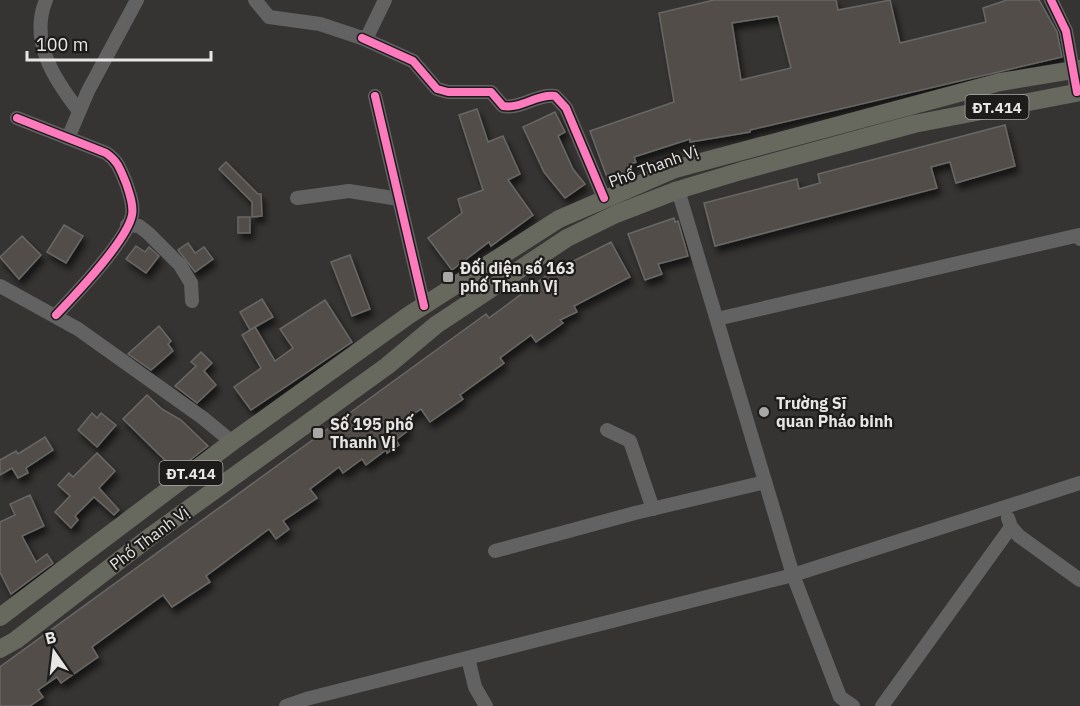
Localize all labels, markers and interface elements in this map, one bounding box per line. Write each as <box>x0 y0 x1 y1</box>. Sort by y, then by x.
scale bar <box>27 24 212 62</box>
text: 100 m <box>36 33 88 56</box>
road number: ĐT.414 <box>966 95 1028 119</box>
street label: Phố Thanh Vị <box>605 141 701 191</box>
place label: Đối diện số 163 phố Thanh Vị <box>460 257 575 296</box>
marker: Đối diện số 163 phố Thanh Vị <box>441 270 455 284</box>
place label: Trường Sĩ quan Pháo binh <box>776 393 893 431</box>
marker: Trường Sĩ quan Pháo binh <box>757 405 771 419</box>
place label: Số 195 phố Thanh Vị <box>330 413 415 452</box>
marker: Số 195 phố Thanh Vị <box>311 426 325 440</box>
road number: ĐT.414 <box>160 461 222 485</box>
street label: Phố Thanh Vị <box>105 502 193 574</box>
north arrow <box>24 622 84 682</box>
text: B <box>43 626 58 648</box>

